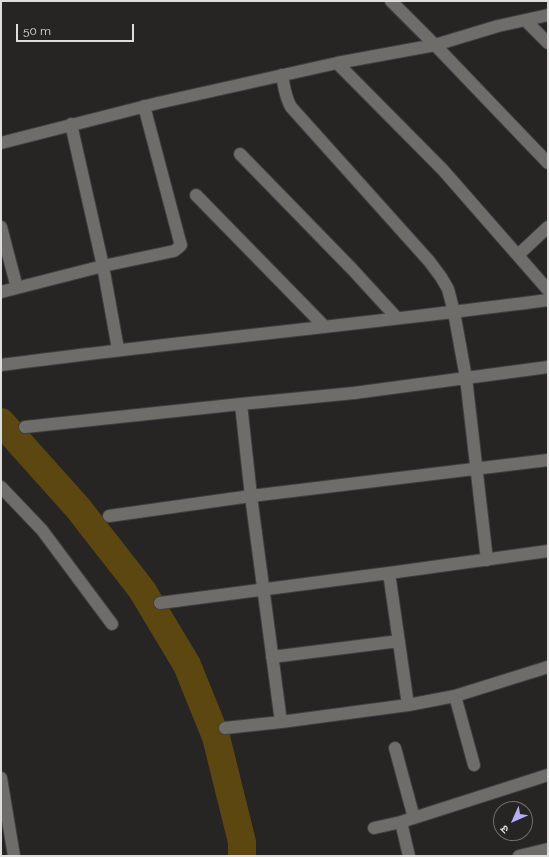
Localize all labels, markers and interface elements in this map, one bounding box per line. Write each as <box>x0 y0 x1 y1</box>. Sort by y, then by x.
scale bar <box>18 16 136 42</box>
text: 50 m <box>23 24 51 38</box>
north arrow <box>493 801 533 841</box>
text: उ <box>498 822 512 836</box>

